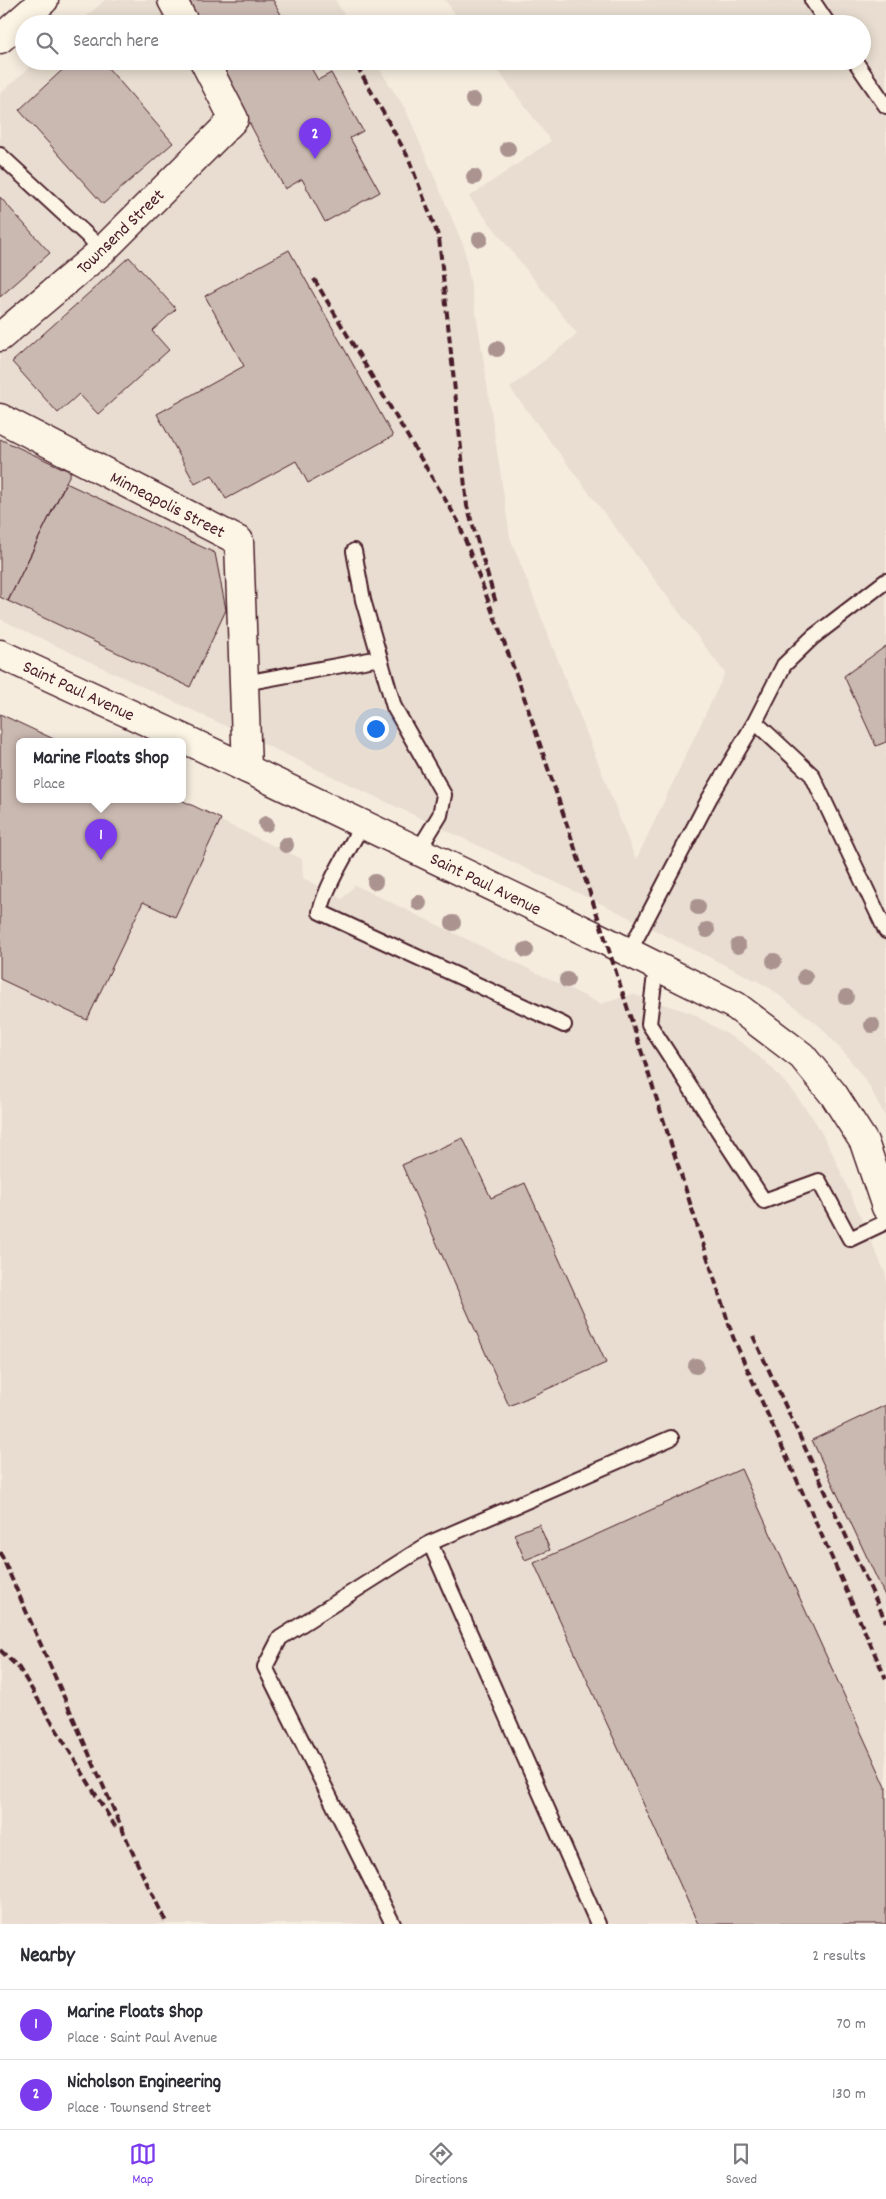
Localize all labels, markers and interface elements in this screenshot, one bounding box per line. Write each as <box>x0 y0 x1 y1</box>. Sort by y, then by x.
search box <box>15 15 871 70</box>
icon: search <box>33 29 61 57</box>
text: Search here <box>73 29 159 56</box>
pin: 2 <box>299 118 331 159</box>
street label: Townsend Street <box>72 184 172 281</box>
street label: Minneapolis Street <box>105 466 229 546</box>
street label: Saint Paul Avenue <box>18 655 138 729</box>
your location <box>363 716 389 742</box>
popup <box>16 738 186 803</box>
text: Marine Floats Shop <box>33 746 169 773</box>
text: Place <box>33 773 65 796</box>
pin: 1 <box>85 819 117 860</box>
street label: Saint Paul Avenue <box>425 848 545 923</box>
text: Nearby <box>20 1942 75 1972</box>
text: 2 results <box>812 1945 866 1968</box>
text: Marine Floats Shop <box>67 2000 203 2027</box>
text: 1 <box>34 2013 38 2036</box>
text: 70 m <box>836 2013 866 2036</box>
text: Place · Saint Paul Avenue <box>67 2027 217 2050</box>
text: Nicholson Engineering <box>67 2070 221 2097</box>
text: 2 <box>33 2083 40 2106</box>
text: 130 m <box>832 2083 866 2106</box>
text: Place · Townsend Street <box>67 2097 211 2120</box>
tab: Map <box>129 2140 157 2190</box>
tab: Directions <box>415 2140 468 2190</box>
tab: Saved <box>726 2140 757 2190</box>

